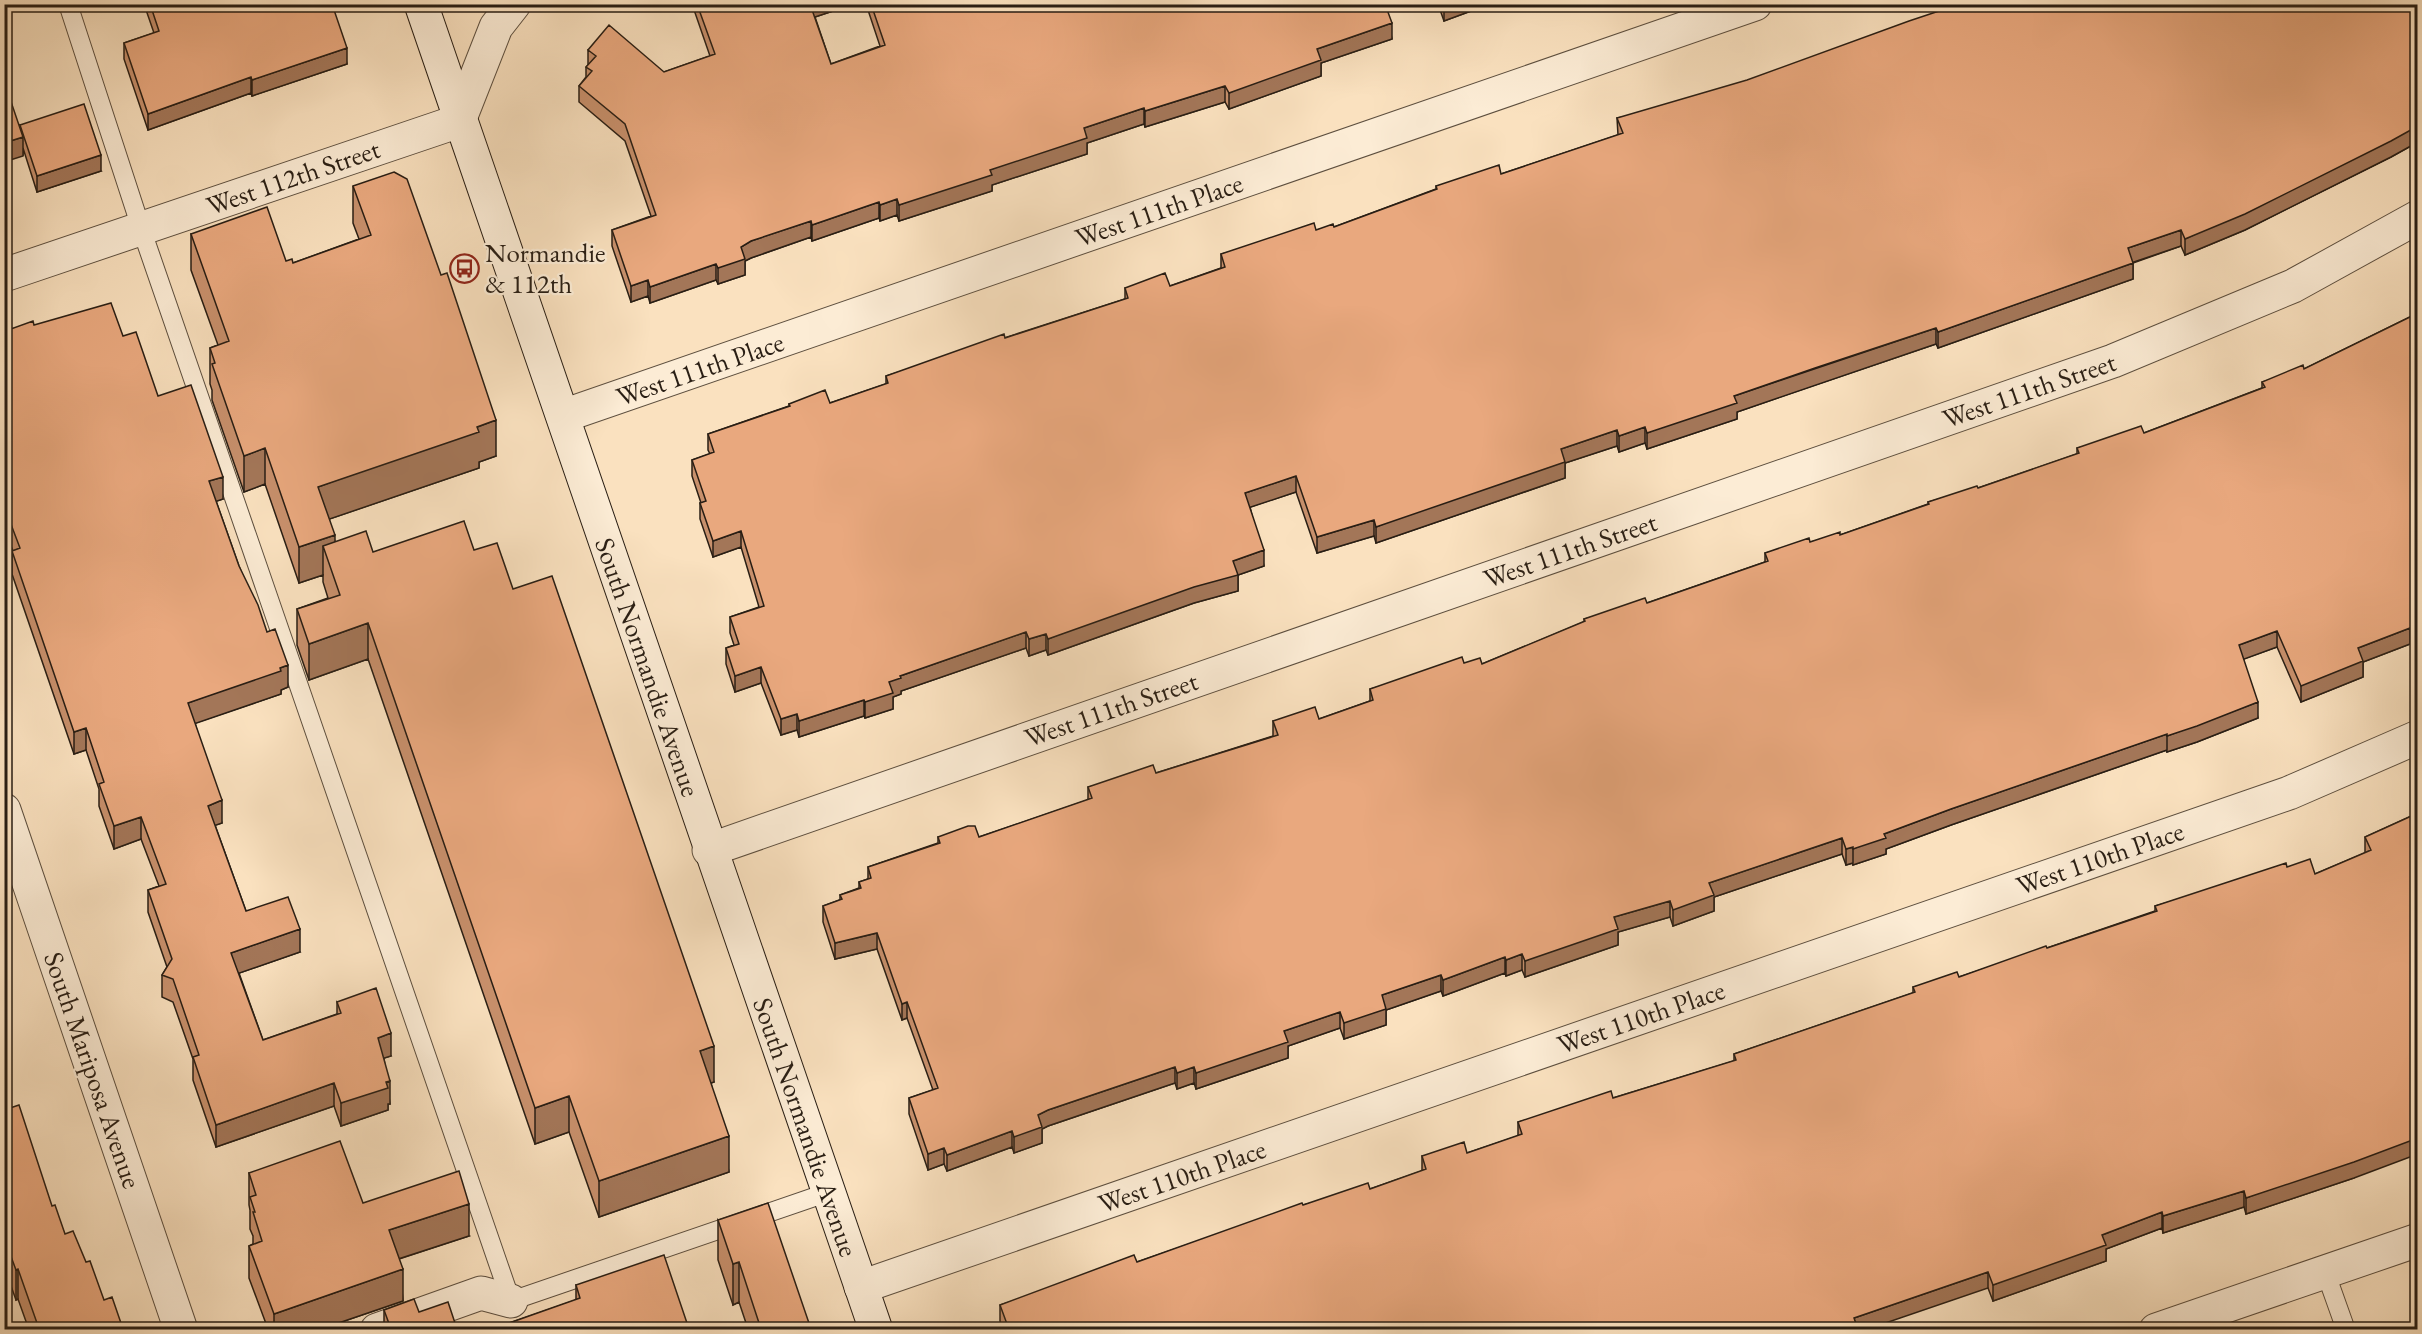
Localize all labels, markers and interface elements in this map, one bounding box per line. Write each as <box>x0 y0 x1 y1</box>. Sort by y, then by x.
street label: West 112th Street <box>202 131 385 223</box>
street label: West 111th Place <box>1071 165 1247 255</box>
place label: Normandie & 112th <box>485 235 606 301</box>
bus stop icon: Normandie & 112th <box>448 252 480 284</box>
street label: West 111th Place <box>612 324 788 414</box>
street label: West 111th Street <box>1938 344 2121 436</box>
street label: West 111th Street <box>1479 504 1662 596</box>
street label: South Normandie Avenue <box>587 533 709 801</box>
street label: West 111th Street <box>1020 663 1203 755</box>
street label: West 110th Place <box>2012 813 2188 903</box>
street label: South Mariposa Avenue <box>36 947 150 1193</box>
street label: West 110th Place <box>1553 972 1729 1062</box>
street label: South Normandie Avenue <box>745 993 867 1261</box>
street label: West 110th Place <box>1094 1131 1270 1221</box>

